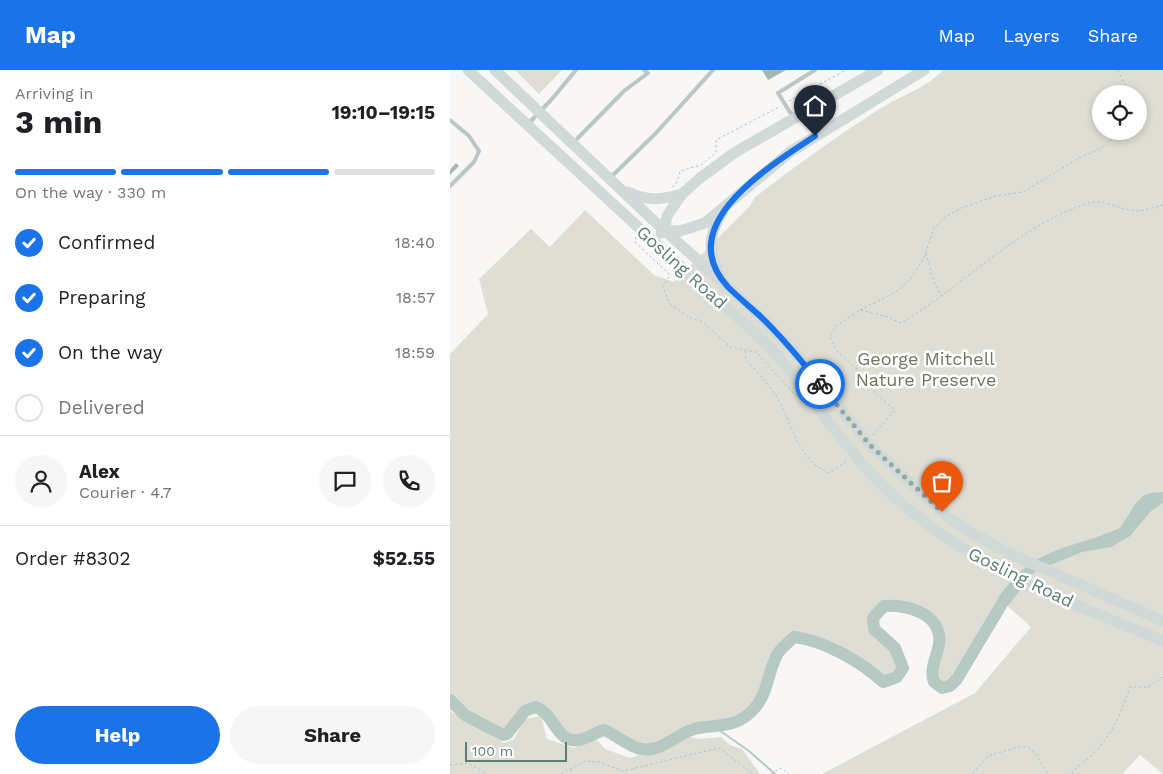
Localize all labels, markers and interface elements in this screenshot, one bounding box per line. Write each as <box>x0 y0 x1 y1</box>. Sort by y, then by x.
text: Map <box>25 21 76 49</box>
text: Map <box>938 25 975 46</box>
text: Layers <box>1003 25 1060 46</box>
text: Share <box>1088 25 1138 46</box>
text: Arriving in <box>15 84 93 103</box>
pin <box>794 85 836 136</box>
map controls <box>1092 85 1147 140</box>
button: locate <box>1092 85 1147 140</box>
icon: home <box>801 92 829 120</box>
text: 19:10–19:15 <box>332 101 435 124</box>
text: 3 min <box>15 103 102 141</box>
text: On the way · 330 m <box>15 183 166 202</box>
street label: Gosling Road <box>632 221 732 313</box>
icon: check <box>15 229 43 257</box>
text: Confirmed <box>58 231 155 254</box>
text: 18:40 <box>394 233 435 252</box>
icon: check <box>15 284 43 312</box>
text: Preparing <box>58 286 145 309</box>
text: 18:57 <box>396 288 435 307</box>
icon: check <box>15 339 43 367</box>
text: On the way <box>58 341 162 364</box>
text: 18:59 <box>395 343 435 362</box>
park label: George Mitchell Nature Preserve <box>856 348 996 390</box>
courier <box>795 359 845 409</box>
icon: bike <box>806 370 834 398</box>
text: Delivered <box>58 396 145 419</box>
button: person <box>15 455 67 507</box>
button: chat <box>319 455 371 507</box>
button: phone <box>383 455 435 507</box>
text: Alex <box>79 460 120 483</box>
pin <box>921 461 963 512</box>
icon: bag <box>928 468 956 496</box>
text: Courier · 4.7 <box>79 483 172 502</box>
street label: Gosling Road <box>965 542 1077 612</box>
text: Order #8302 <box>15 547 131 570</box>
text: $52.55 <box>373 547 435 570</box>
button: Help <box>15 706 220 764</box>
button: Share <box>230 706 435 764</box>
scale bar <box>465 739 568 762</box>
text: 100 m <box>472 743 513 759</box>

